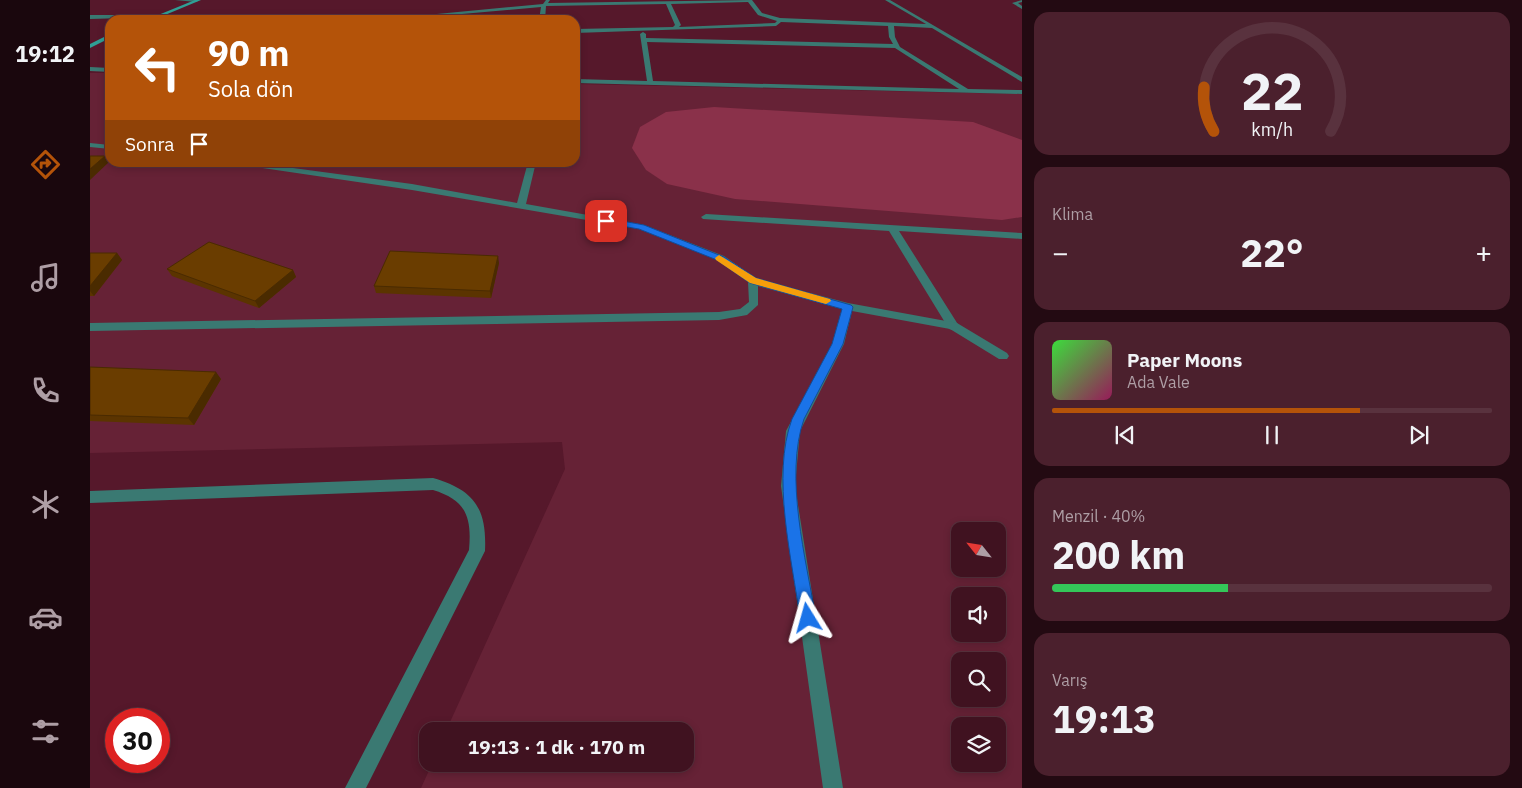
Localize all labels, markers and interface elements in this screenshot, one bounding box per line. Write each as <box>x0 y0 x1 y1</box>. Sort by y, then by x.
text: 90 m <box>208 30 290 76</box>
icon: left <box>125 35 190 100</box>
text: 19:12 <box>15 39 75 68</box>
text: 22 <box>1241 57 1303 124</box>
text: Sola dön <box>208 74 294 103</box>
text: km/h <box>1251 118 1293 141</box>
icon: arrive <box>185 130 213 158</box>
text: Sonra <box>125 132 175 156</box>
icon: directions <box>28 147 63 182</box>
pin <box>585 200 627 242</box>
text: Klima <box>1052 204 1093 224</box>
icon: arrive <box>592 207 620 235</box>
text: 22° <box>1240 228 1304 277</box>
text: − <box>1052 234 1069 271</box>
text: + <box>1475 234 1492 271</box>
icon: music <box>28 260 63 295</box>
text: Paper Moons <box>1127 348 1242 372</box>
text: Ada Vale <box>1127 372 1190 392</box>
icon: phone <box>28 373 63 408</box>
icon: previous <box>1111 421 1139 449</box>
icon: pause <box>1258 421 1286 449</box>
icon: next <box>1405 421 1433 449</box>
icon: climate <box>28 487 63 522</box>
text: Menzil · 40% <box>1052 506 1145 526</box>
north arrow <box>951 522 1006 578</box>
map controls <box>951 522 1006 772</box>
text: 200 km <box>1052 530 1185 579</box>
button: sound <box>951 587 1006 642</box>
position arrow <box>781 591 833 643</box>
icon: car <box>28 600 63 635</box>
button: search <box>951 652 1006 707</box>
text: Varış <box>1052 670 1087 690</box>
text: 19:13 <box>1052 694 1156 743</box>
speed limit sign: 30 <box>105 708 170 773</box>
icon: filters <box>28 714 63 749</box>
button: layers <box>951 717 1006 772</box>
text: 19:13 · 1 dk · 170 m <box>468 735 645 759</box>

